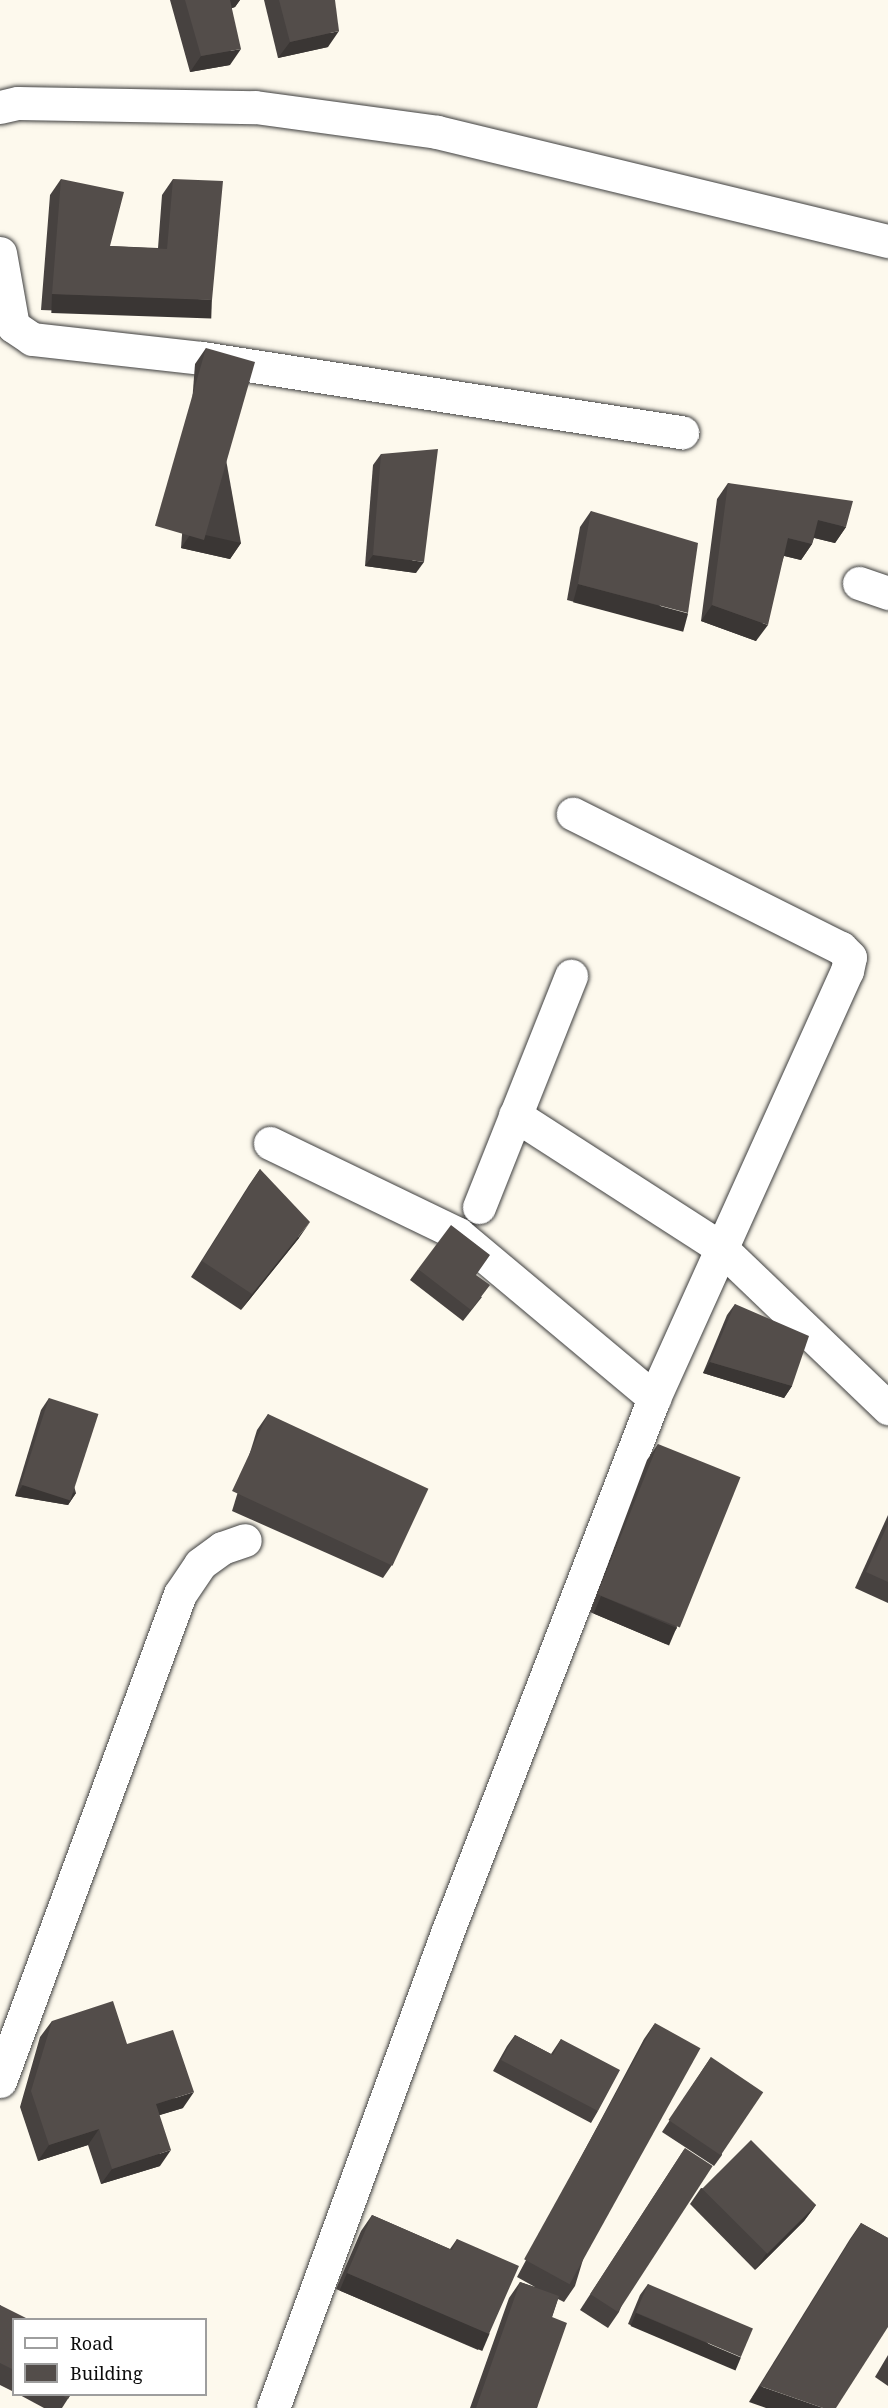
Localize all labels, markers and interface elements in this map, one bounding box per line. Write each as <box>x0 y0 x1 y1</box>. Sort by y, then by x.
legend <box>12 2318 207 2396</box>
text: Road <box>70 2331 113 2355</box>
text: Building <box>70 2361 143 2385</box>

